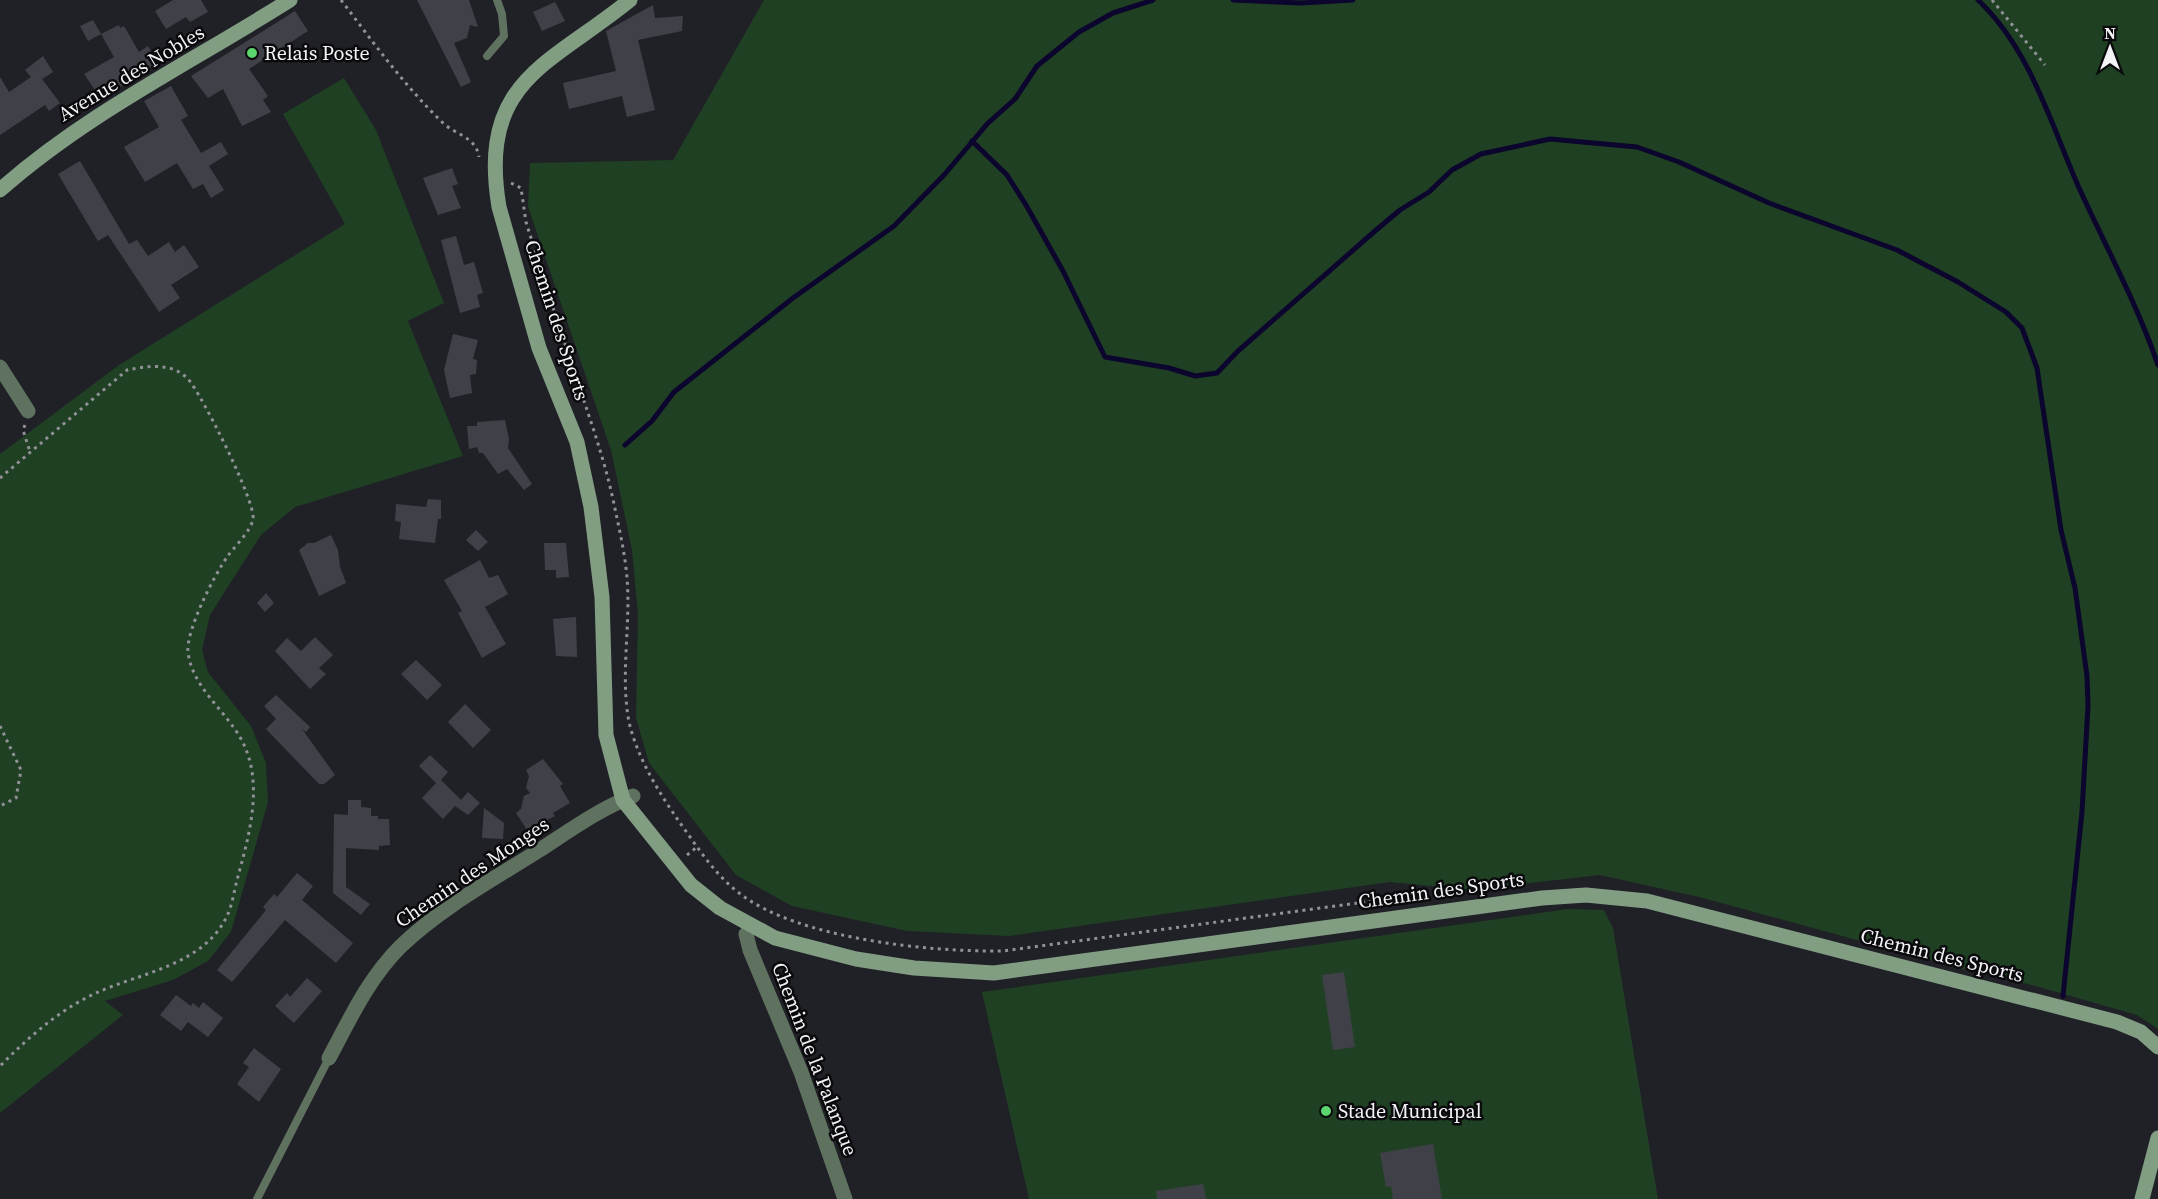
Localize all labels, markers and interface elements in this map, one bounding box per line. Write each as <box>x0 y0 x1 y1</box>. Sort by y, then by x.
street label: Avenue des Nobles <box>52 18 210 128</box>
north arrow <box>2080 18 2140 78</box>
text: N <box>2104 22 2116 44</box>
place label: Relais Poste <box>264 39 370 67</box>
marker: Relais Poste <box>245 46 259 60</box>
street label: Chemin des Sports <box>518 236 596 404</box>
street label: Chemin des Monges <box>389 810 555 934</box>
street label: Chemin des Sports <box>1356 865 1526 915</box>
street label: Chemin des Sports <box>1858 921 2026 989</box>
street label: Chemin de la Palanque <box>765 958 865 1160</box>
place label: Stade Municipal <box>1338 1097 1482 1125</box>
marker: Stade Municipal <box>1319 1104 1333 1118</box>

